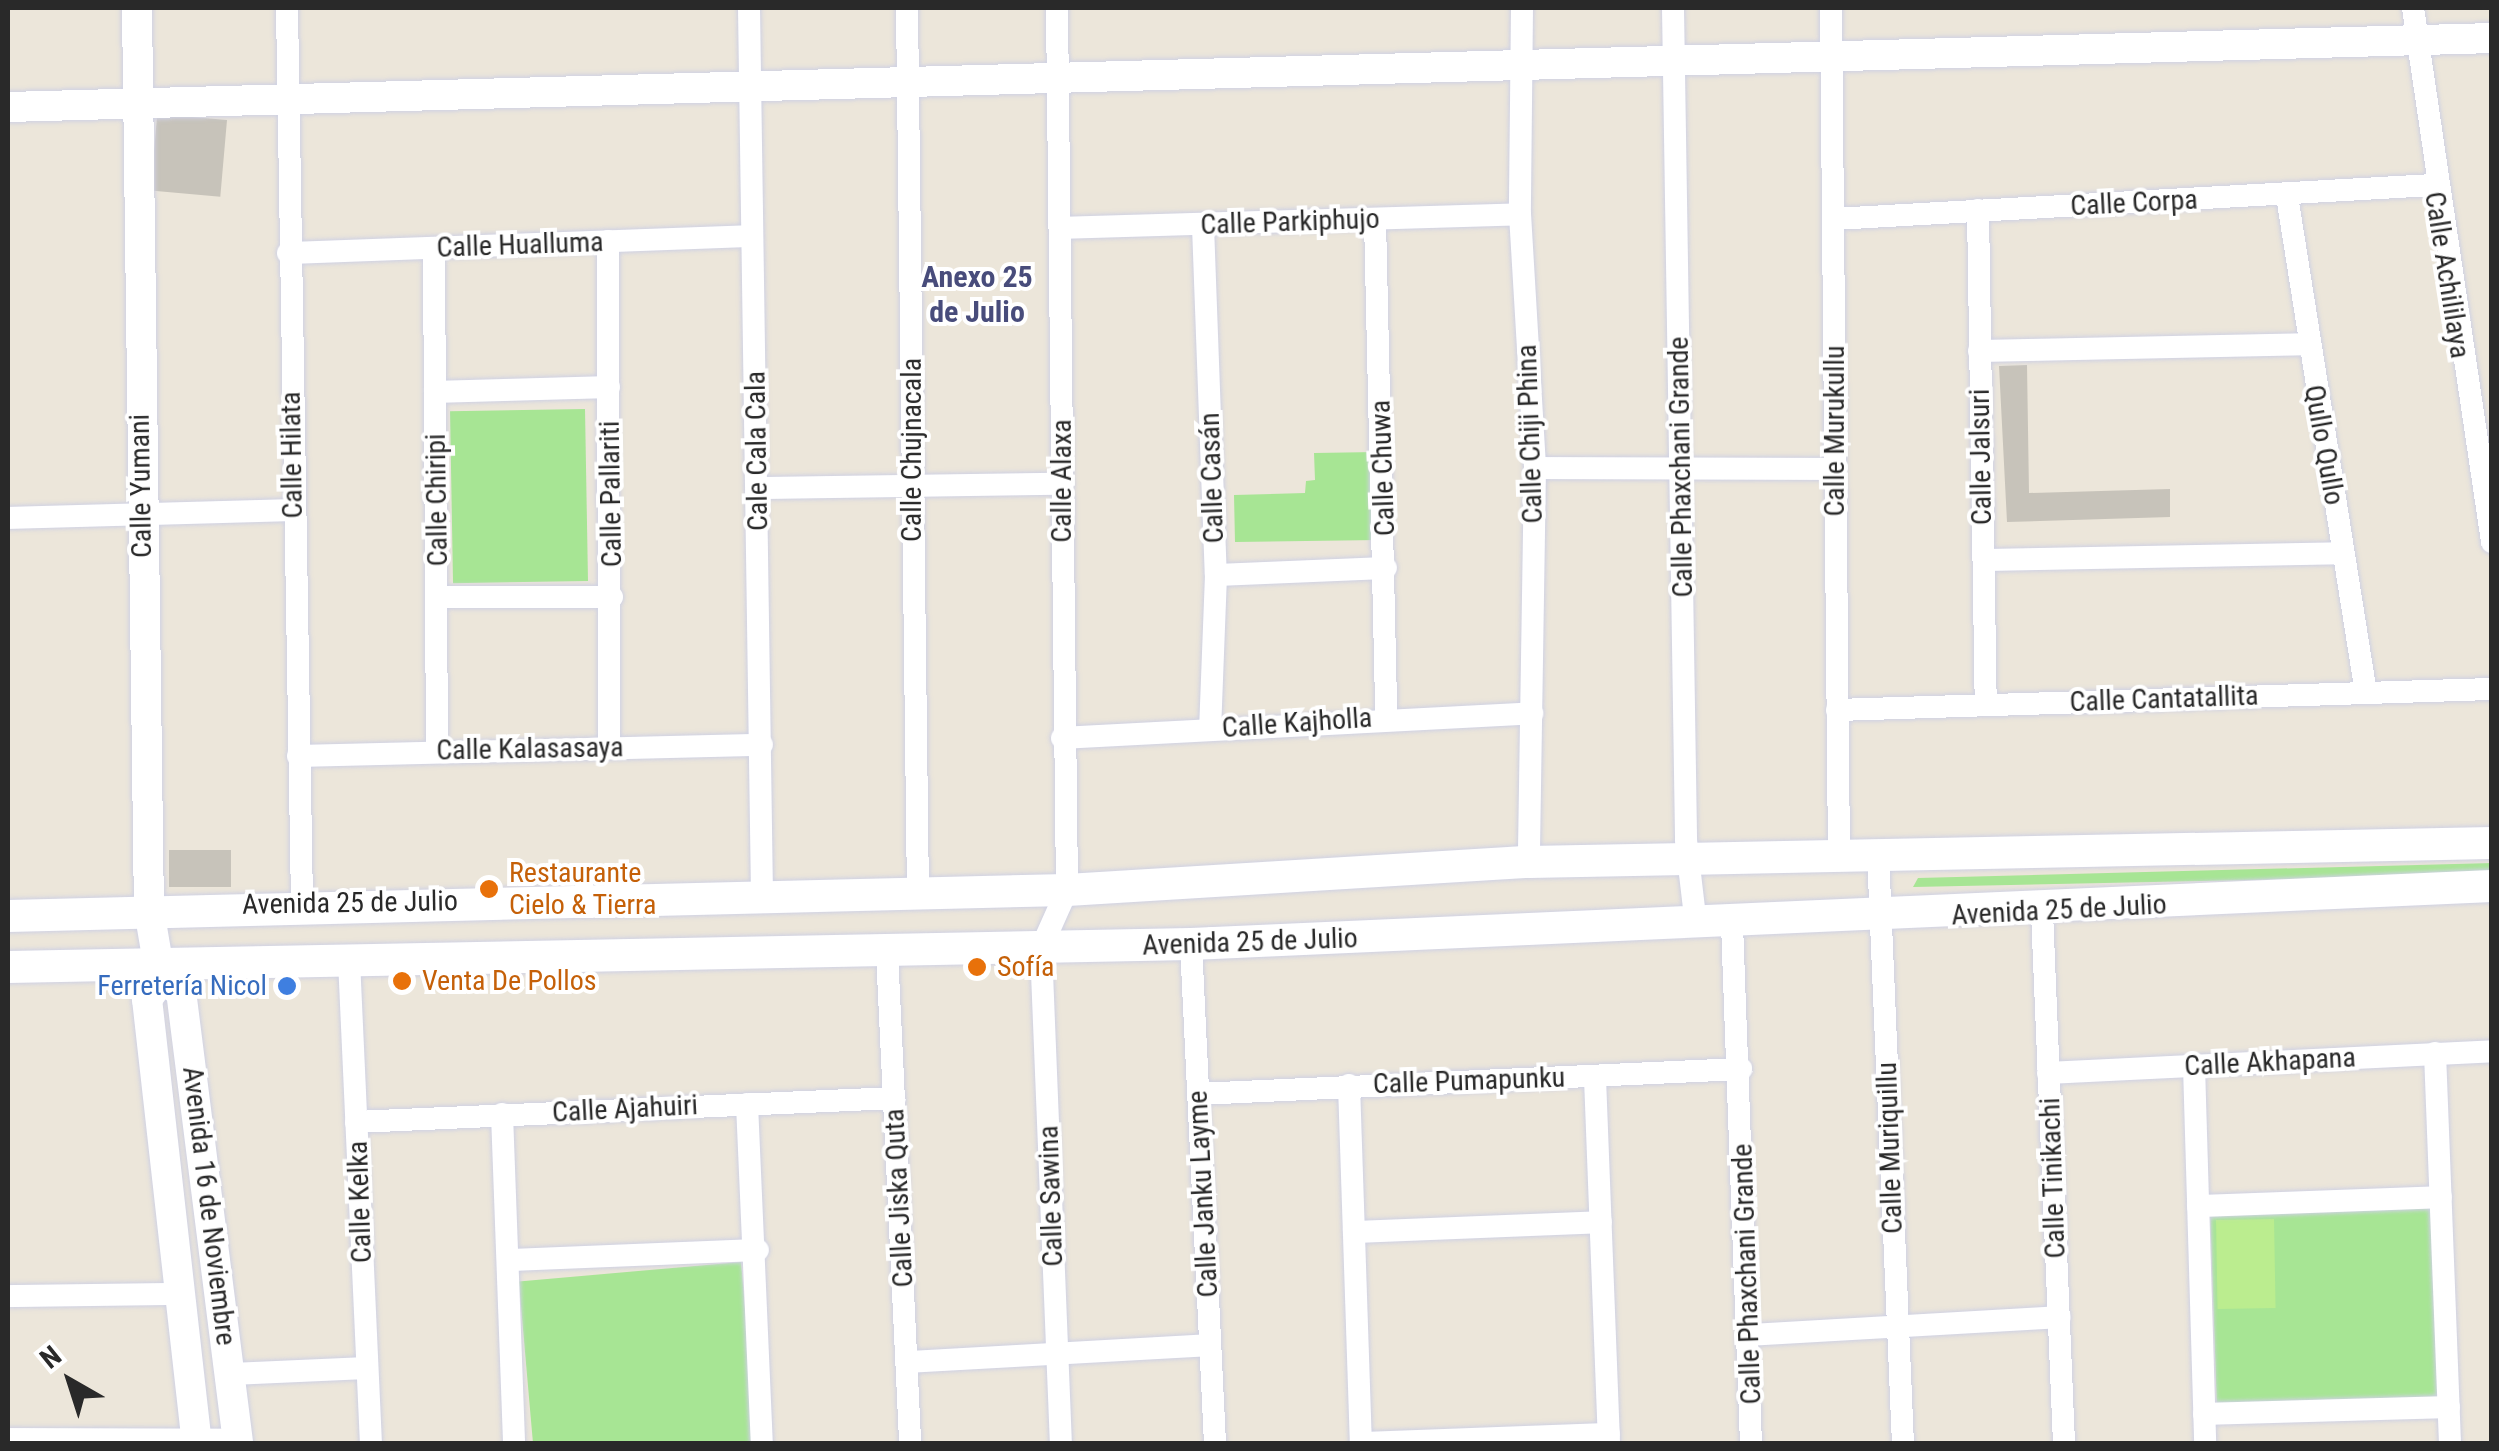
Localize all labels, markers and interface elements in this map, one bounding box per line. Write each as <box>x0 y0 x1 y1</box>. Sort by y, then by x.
street label: Calle Corpa <box>2070 183 2198 223</box>
street label: Calle Achililaya <box>2417 189 2477 361</box>
street label: Calle Parkiphujo <box>1200 202 1380 242</box>
street label: Calle Hualluma <box>436 225 604 265</box>
district label: Anexo 25 de Julio <box>921 259 1033 330</box>
street label: Calle Phaxchani Grande <box>1662 336 1700 598</box>
street label: Calle Chiji Phina <box>1510 344 1550 524</box>
street label: Calle Murukullu <box>1818 346 1852 516</box>
street label: Calle Chujnacala <box>895 358 929 542</box>
street label: Cale Cala Cala <box>739 371 775 531</box>
street label: Qullo Qullo <box>2297 383 2351 507</box>
street label: Calle Jalsuri <box>1963 389 1999 525</box>
street label: Calle Hilata <box>274 391 310 519</box>
street label: Calle Chuwa <box>1364 399 1402 537</box>
street label: Calle Casán <box>1193 412 1231 544</box>
street label: Calle Yumani <box>123 414 159 558</box>
street label: Calle Alaxa <box>1045 419 1079 543</box>
street label: Calle Pallariti <box>593 421 629 567</box>
street label: Calle Chiripi <box>419 433 455 567</box>
street label: Calle Cantatallita <box>2069 679 2259 719</box>
street label: Calle Kajholla <box>1221 701 1373 745</box>
street label: Calle Kalasasaya <box>436 731 624 767</box>
place label: Restaurante Cielo & Tierra <box>509 856 657 922</box>
marker: Restaurante Cielo & Tierra <box>478 878 500 900</box>
street label: Avenida 25 de Julio <box>242 884 458 922</box>
street label: Avenida 25 de Julio <box>1950 888 2168 932</box>
street label: Avenida 25 de Julio <box>1142 921 1358 963</box>
place label: Sofía <box>997 950 1054 984</box>
marker: Sofía <box>966 956 988 978</box>
place label: Venta De Pollos <box>422 964 597 998</box>
place label: Ferretería Nicol <box>97 969 267 1003</box>
marker: Venta De Pollos <box>391 970 413 992</box>
marker: Ferretería Nicol <box>276 975 298 997</box>
street label: Calle Akhapana <box>2183 1041 2357 1083</box>
street label: Calle Pumapunku <box>1372 1061 1566 1101</box>
street label: Calle Muriquillu <box>1870 1062 1910 1234</box>
street label: Avenida 16 de Noviembre <box>175 1065 243 1347</box>
street label: Calle Ajahuiri <box>551 1088 699 1130</box>
street label: Calle Janku Layme <box>1181 1090 1225 1298</box>
street label: Calle Tinikachi <box>2033 1097 2073 1259</box>
street label: Calle Jiska Quta <box>878 1108 920 1288</box>
street label: Calle Sawina <box>1032 1125 1070 1267</box>
street label: Calle Kelka <box>341 1140 379 1264</box>
street label: Calle Phaxchani Grande <box>1726 1143 1768 1405</box>
north arrow <box>20 1331 120 1431</box>
text: N <box>34 1339 68 1376</box>

